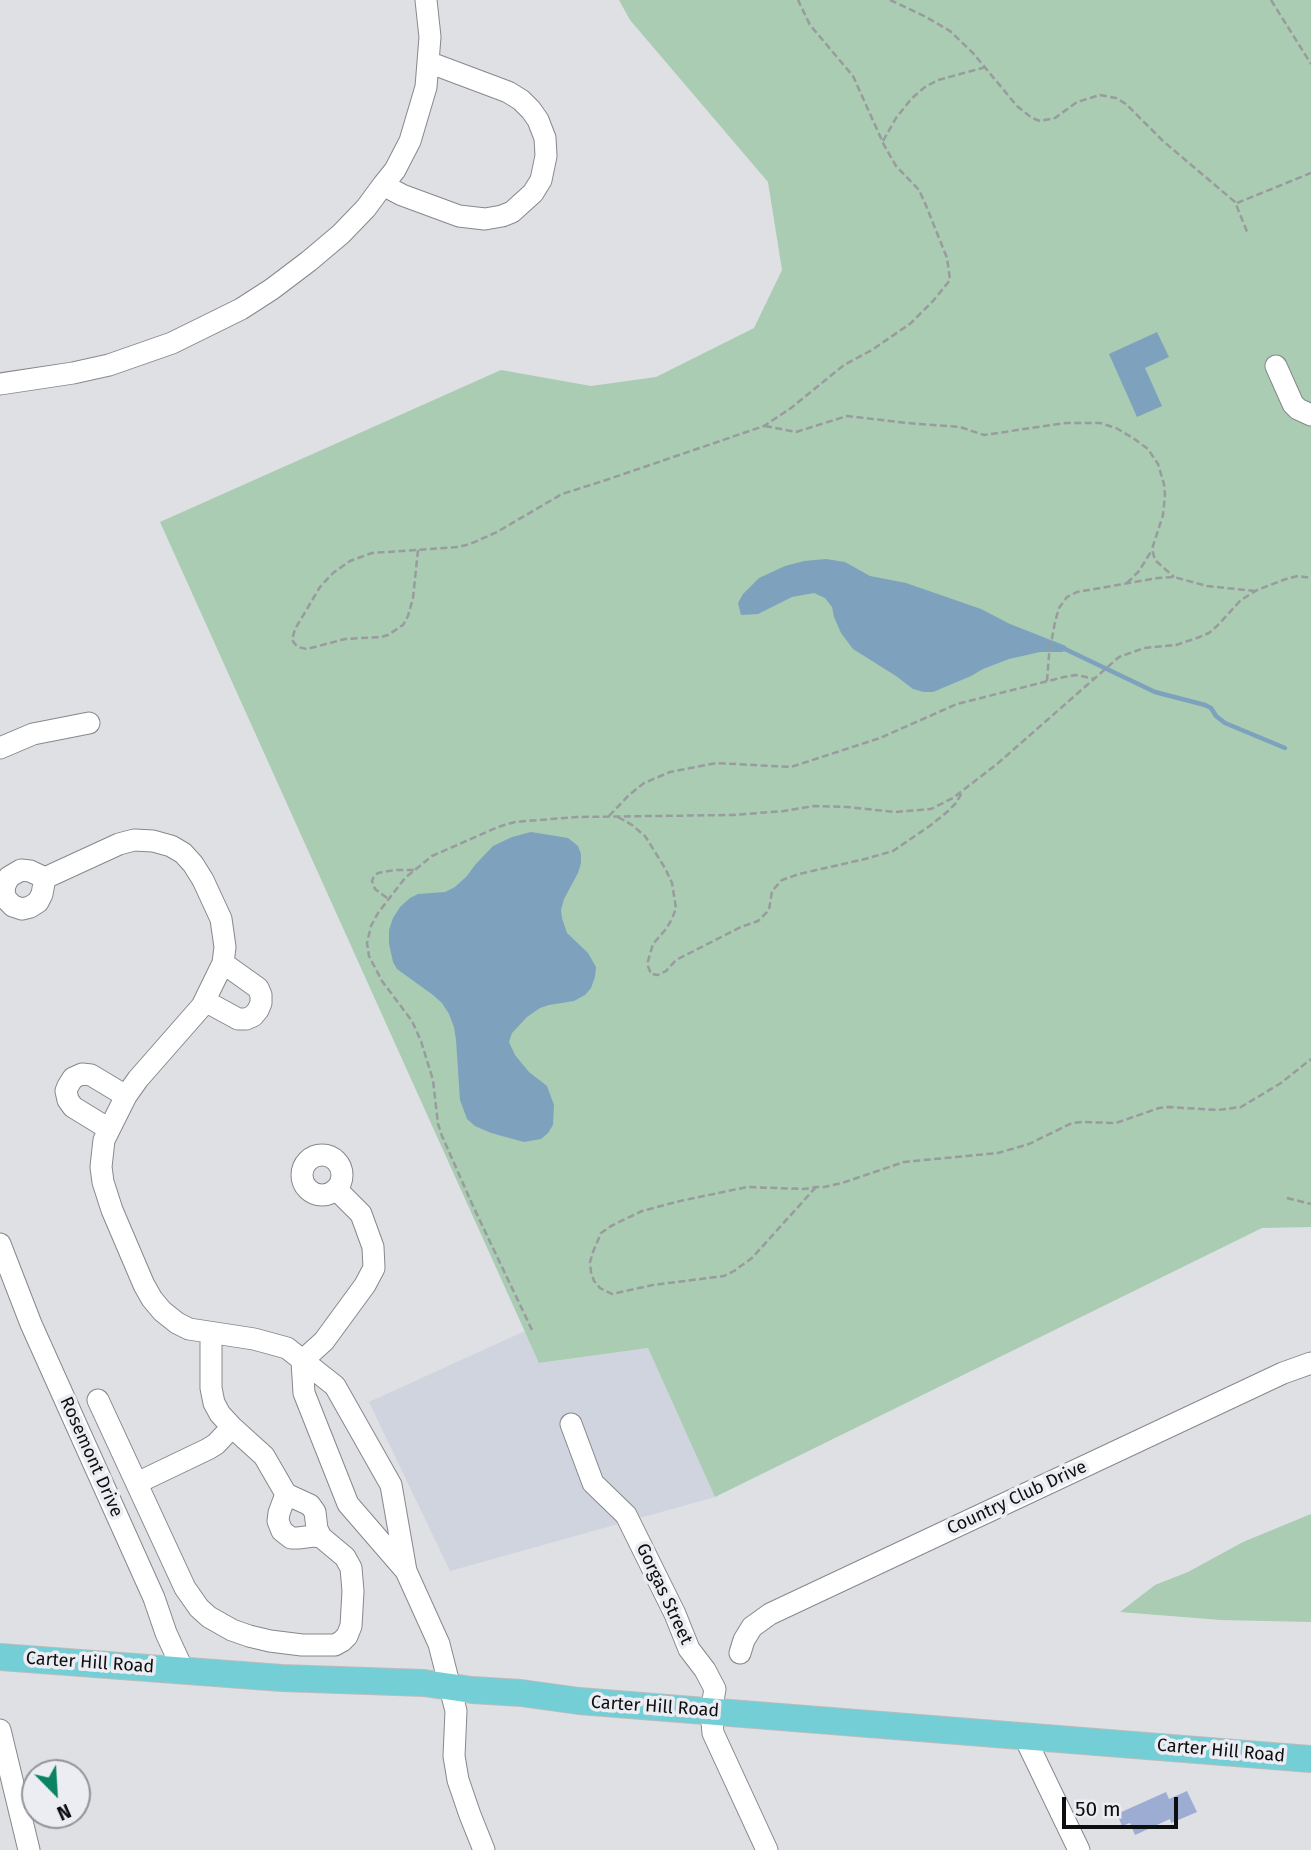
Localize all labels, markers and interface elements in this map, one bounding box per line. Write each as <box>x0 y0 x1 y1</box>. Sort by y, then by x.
street label: Rosemont Drive <box>55 1394 127 1520</box>
street label: Country Club Drive <box>944 1456 1090 1540</box>
street label: Gorgas Street <box>631 1540 697 1648</box>
street label: Carter Hill Road <box>25 1648 155 1678</box>
street label: Carter Hill Road <box>590 1692 720 1722</box>
street label: Carter Hill Road <box>1156 1735 1286 1767</box>
north arrow <box>21 1759 91 1829</box>
scale bar <box>1066 1784 1182 1828</box>
text: 50 m <box>1075 1796 1121 1822</box>
text: N <box>54 1799 74 1825</box>

